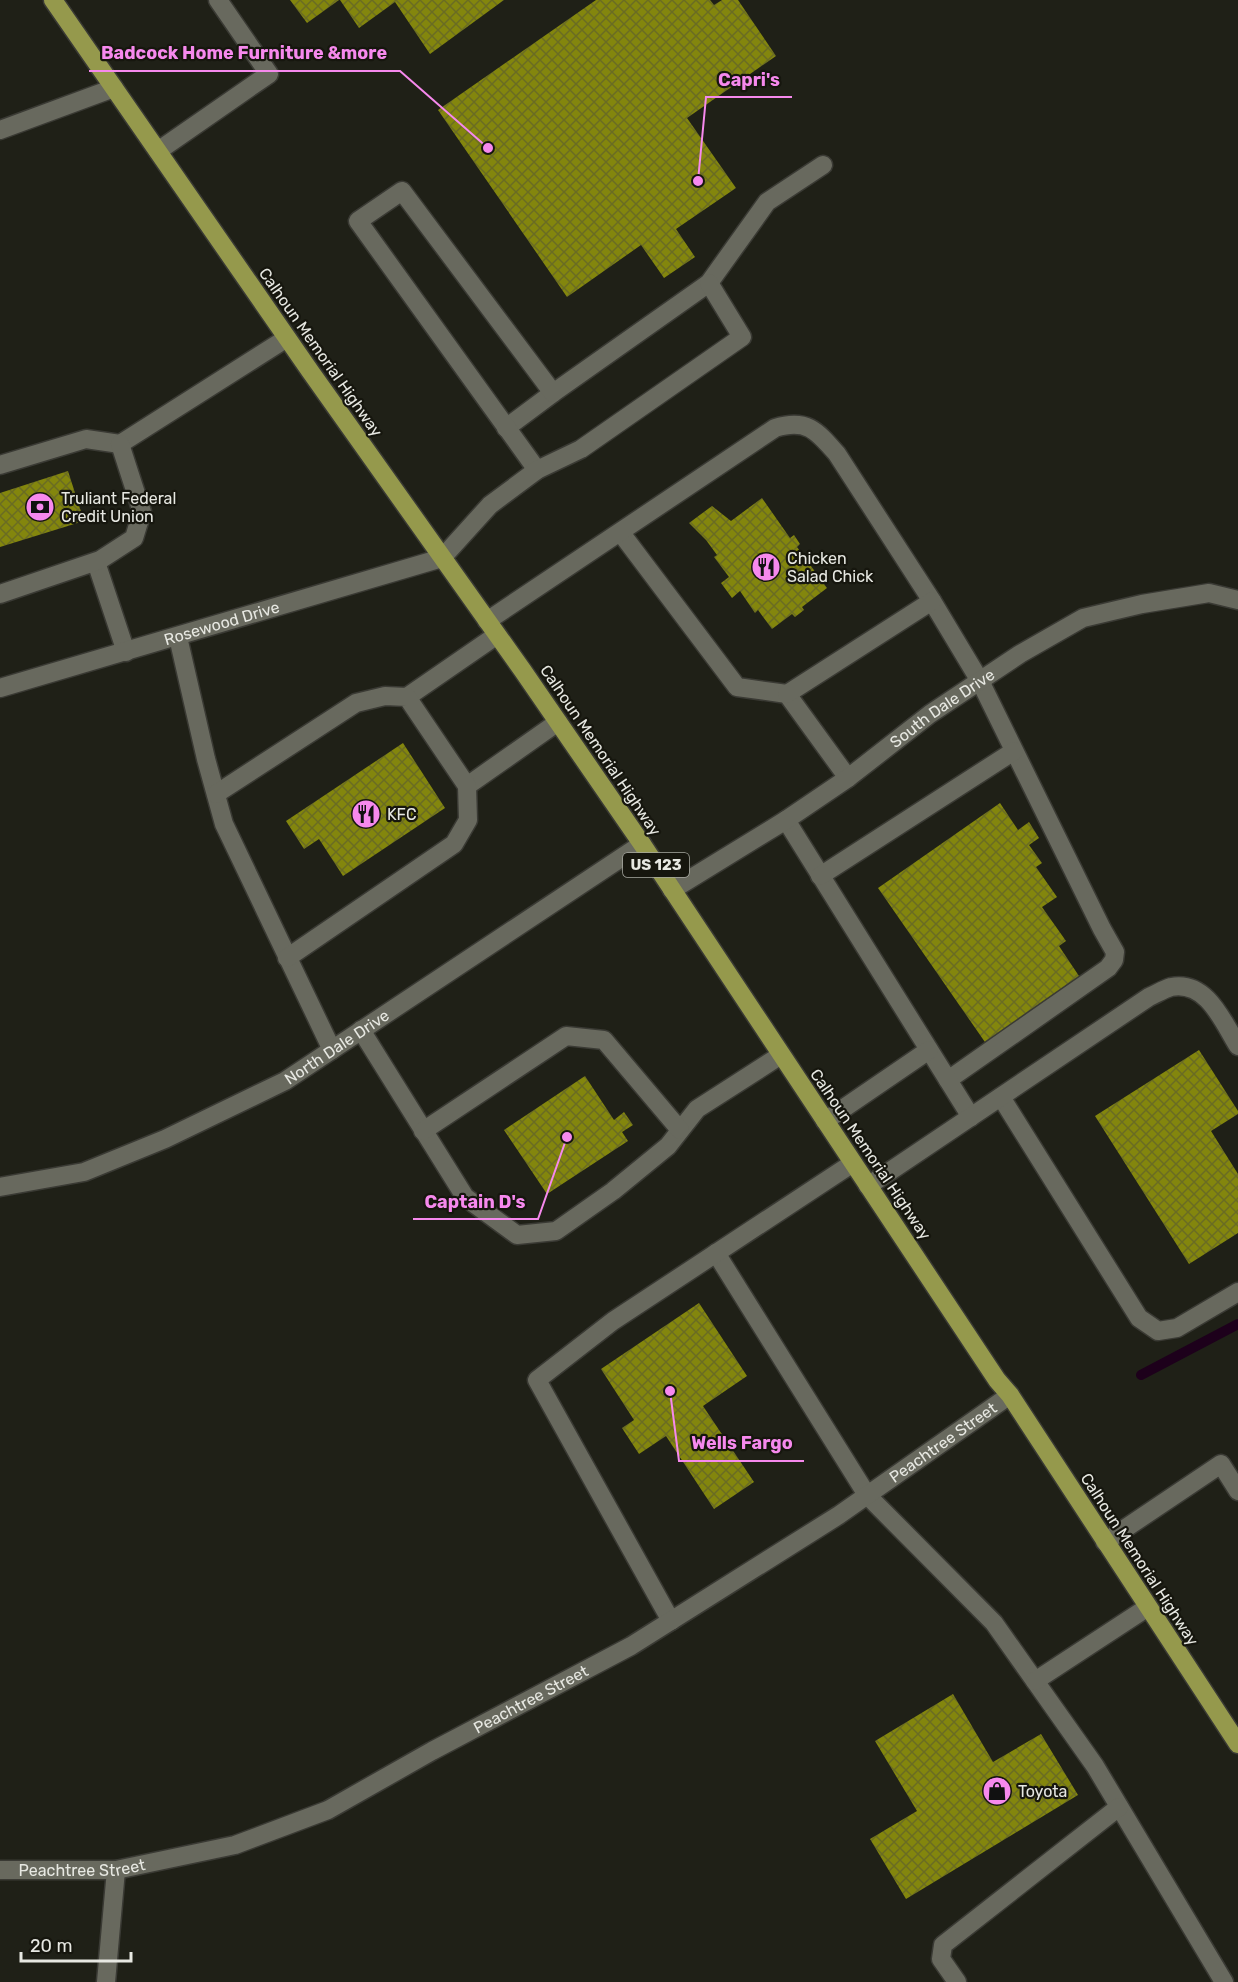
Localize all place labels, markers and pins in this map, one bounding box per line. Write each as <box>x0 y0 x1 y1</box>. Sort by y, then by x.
callout: Badcock Home Furniture &more <box>89 35 400 71</box>
callout: Capri's <box>706 61 792 97</box>
place label: Truliant Federal Credit Union <box>61 489 176 526</box>
bank icon: Truliant Federal Credit Union <box>24 491 56 523</box>
place label: Chicken Salad Chick <box>787 549 874 586</box>
restaurant icon: Chicken Salad Chick <box>750 551 782 583</box>
restaurant icon: KFC <box>350 798 382 830</box>
place label: KFC <box>387 805 417 824</box>
callout: Captain D's <box>413 1183 538 1219</box>
callout: Wells Fargo <box>679 1425 804 1461</box>
shop icon: Toyota <box>981 1775 1013 1807</box>
place label: Toyota <box>1018 1782 1067 1801</box>

